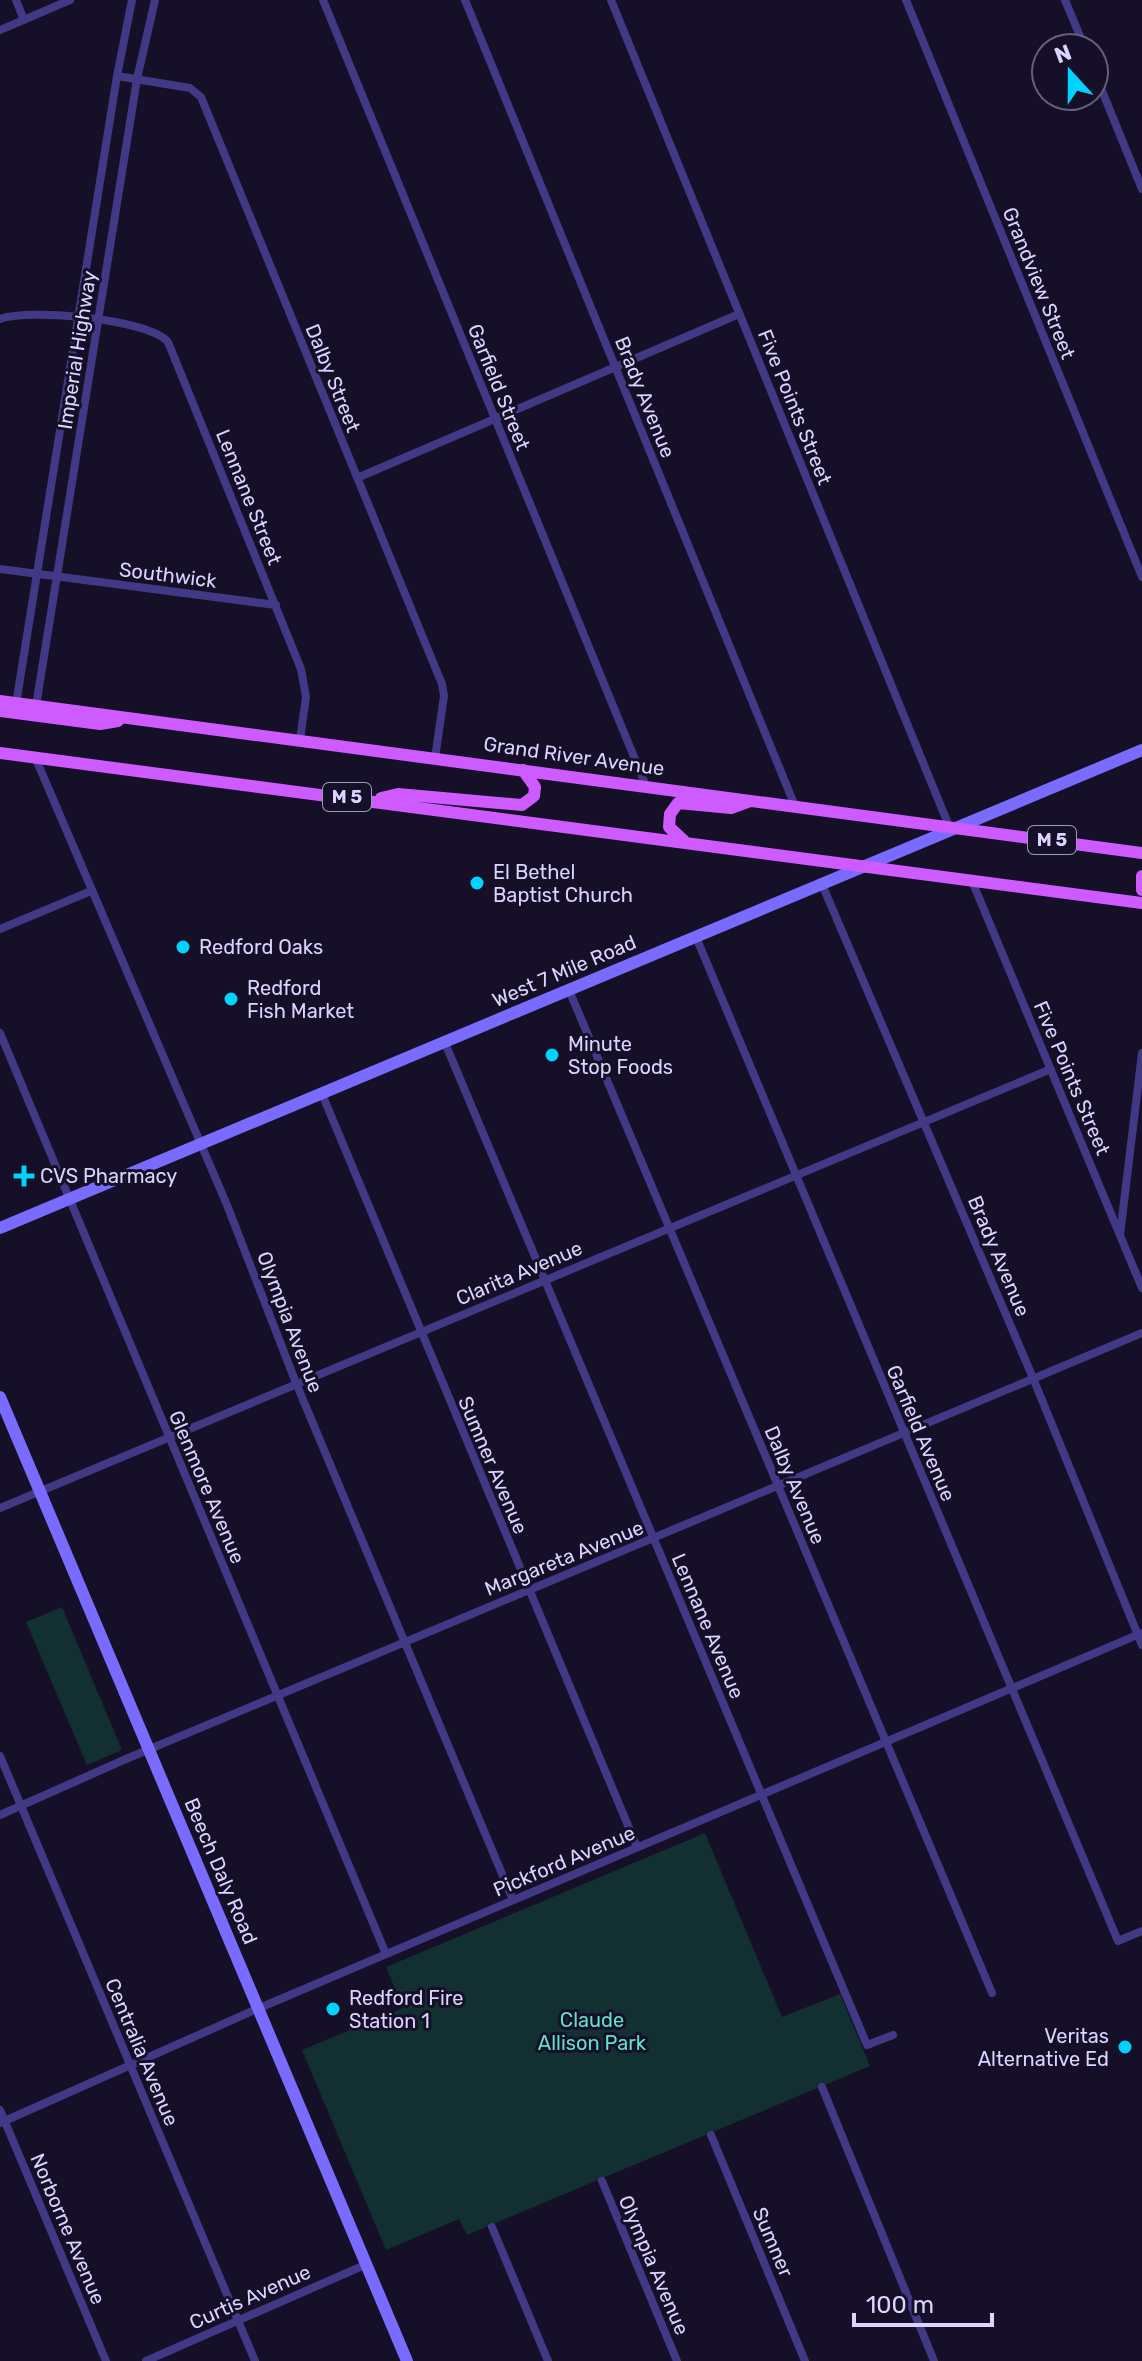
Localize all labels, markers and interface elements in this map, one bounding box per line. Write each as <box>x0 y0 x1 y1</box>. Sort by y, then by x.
north arrow <box>1030 32 1110 112</box>
text: N <box>1051 38 1075 69</box>
street label: Grandview Street <box>998 204 1080 362</box>
street label: Imperial Highway <box>53 269 101 431</box>
street label: Dalby Street <box>300 320 366 436</box>
street label: Garfield Street <box>463 320 535 454</box>
street label: Five Points Street <box>753 326 837 488</box>
street label: Brady Avenue <box>610 333 680 461</box>
street label: Lennane Street <box>211 426 287 568</box>
street label: Southwick <box>118 557 219 593</box>
street label: Grand River Avenue <box>482 731 666 781</box>
road number: M 5 <box>323 783 371 811</box>
road number: M 5 <box>1028 826 1076 854</box>
place label: El Bethel Baptist Church <box>493 860 633 907</box>
marker: El Bethel Baptist Church <box>468 874 486 892</box>
street label: West 7 Mile Road <box>488 930 640 1012</box>
place label: Redford Oaks <box>199 935 323 959</box>
marker: Redford Oaks <box>174 938 192 956</box>
place label: Redford Fish Market <box>247 976 354 1023</box>
marker: Redford Fish Market <box>222 990 240 1008</box>
street label: Five Points Street <box>1029 997 1115 1159</box>
place label: Minute Stop Foods <box>568 1032 673 1079</box>
marker: Minute Stop Foods <box>543 1046 561 1064</box>
place label: CVS Pharmacy <box>40 1164 177 1188</box>
marker: CVS Pharmacy <box>15 1167 33 1185</box>
street label: Brady Avenue <box>963 1192 1035 1320</box>
street label: Clarita Avenue <box>452 1236 586 1310</box>
street label: Olympia Avenue <box>252 1248 328 1396</box>
street label: Garfield Avenue <box>882 1361 960 1505</box>
street label: Sumner Avenue <box>453 1393 533 1537</box>
street label: Glenmore Avenue <box>164 1407 250 1567</box>
street label: Dalby Avenue <box>759 1422 831 1548</box>
street label: Margareta Avenue <box>481 1515 647 1601</box>
street label: Lennane Avenue <box>667 1550 749 1702</box>
street label: Beech Daly Road <box>179 1794 263 1948</box>
street label: Pickford Avenue <box>489 1820 639 1902</box>
street label: Centralia Avenue <box>100 1975 184 2129</box>
place label: Redford Fire Station 1 <box>349 1986 463 2033</box>
marker: Redford Fire Station 1 <box>324 2000 342 2018</box>
park label: Claude Allison Park <box>538 2008 647 2055</box>
place label: Veritas Alternative Ed <box>978 2024 1109 2071</box>
marker: Veritas Alternative Ed <box>1116 2038 1134 2056</box>
street label: Norborne Avenue <box>25 2150 111 2308</box>
street label: Olympia Avenue <box>614 2192 694 2338</box>
street label: Sumner <box>748 2204 798 2281</box>
street label: Curtis Avenue <box>186 2260 314 2334</box>
scale bar <box>854 2277 992 2327</box>
text: 100 m <box>866 2291 934 2319</box>

